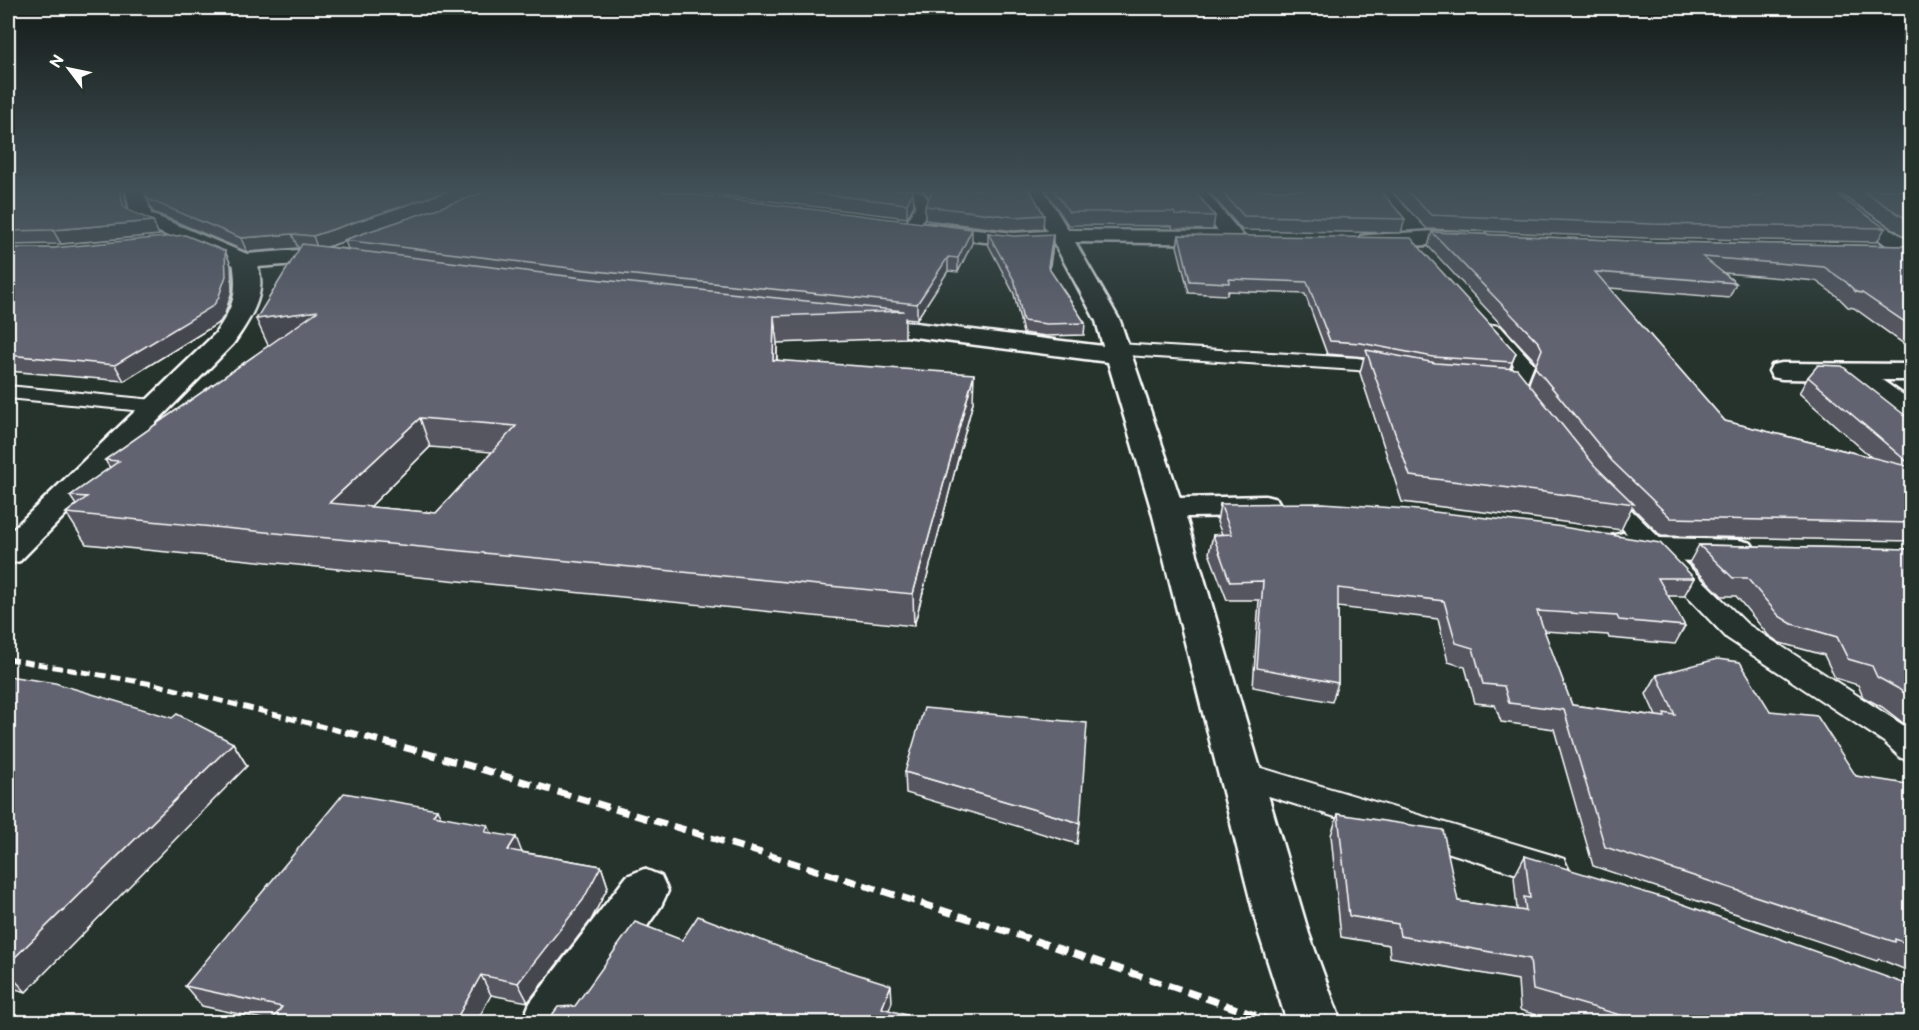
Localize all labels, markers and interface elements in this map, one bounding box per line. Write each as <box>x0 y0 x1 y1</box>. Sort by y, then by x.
north arrow <box>39 39 99 99</box>
text: N <box>46 52 69 72</box>

